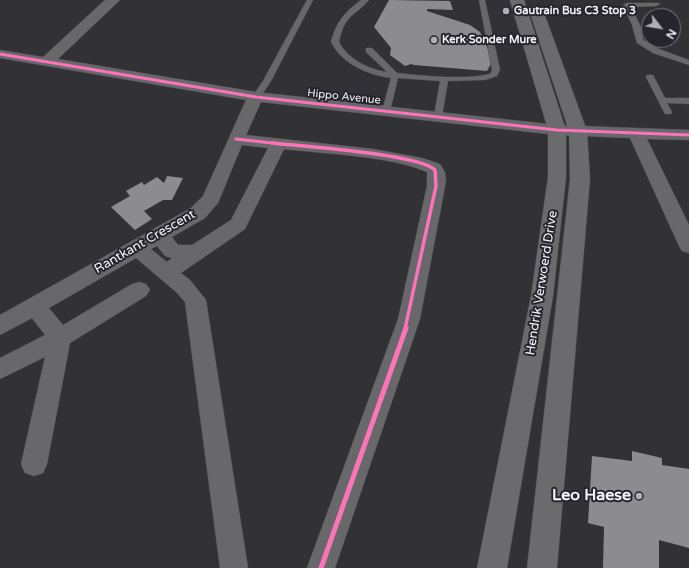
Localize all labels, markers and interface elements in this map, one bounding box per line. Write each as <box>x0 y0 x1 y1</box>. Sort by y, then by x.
place label: Gautrain Bus C3 Stop 3 <box>514 4 636 18</box>
marker: Gautrain Bus C3 Stop 3 <box>501 6 511 16</box>
north arrow <box>641 8 681 48</box>
text: N <box>663 27 679 41</box>
place label: Kerk Sonder Mure <box>442 33 537 47</box>
marker: Kerk Sonder Mure <box>429 35 439 45</box>
street label: Hippo Avenue <box>307 87 381 107</box>
street label: Rantkant Crescent <box>92 207 198 277</box>
street label: Hendrik Verwoerd Drive <box>523 210 561 356</box>
place label: Leo Haese <box>552 486 631 506</box>
marker: Leo Haese <box>634 491 644 501</box>

